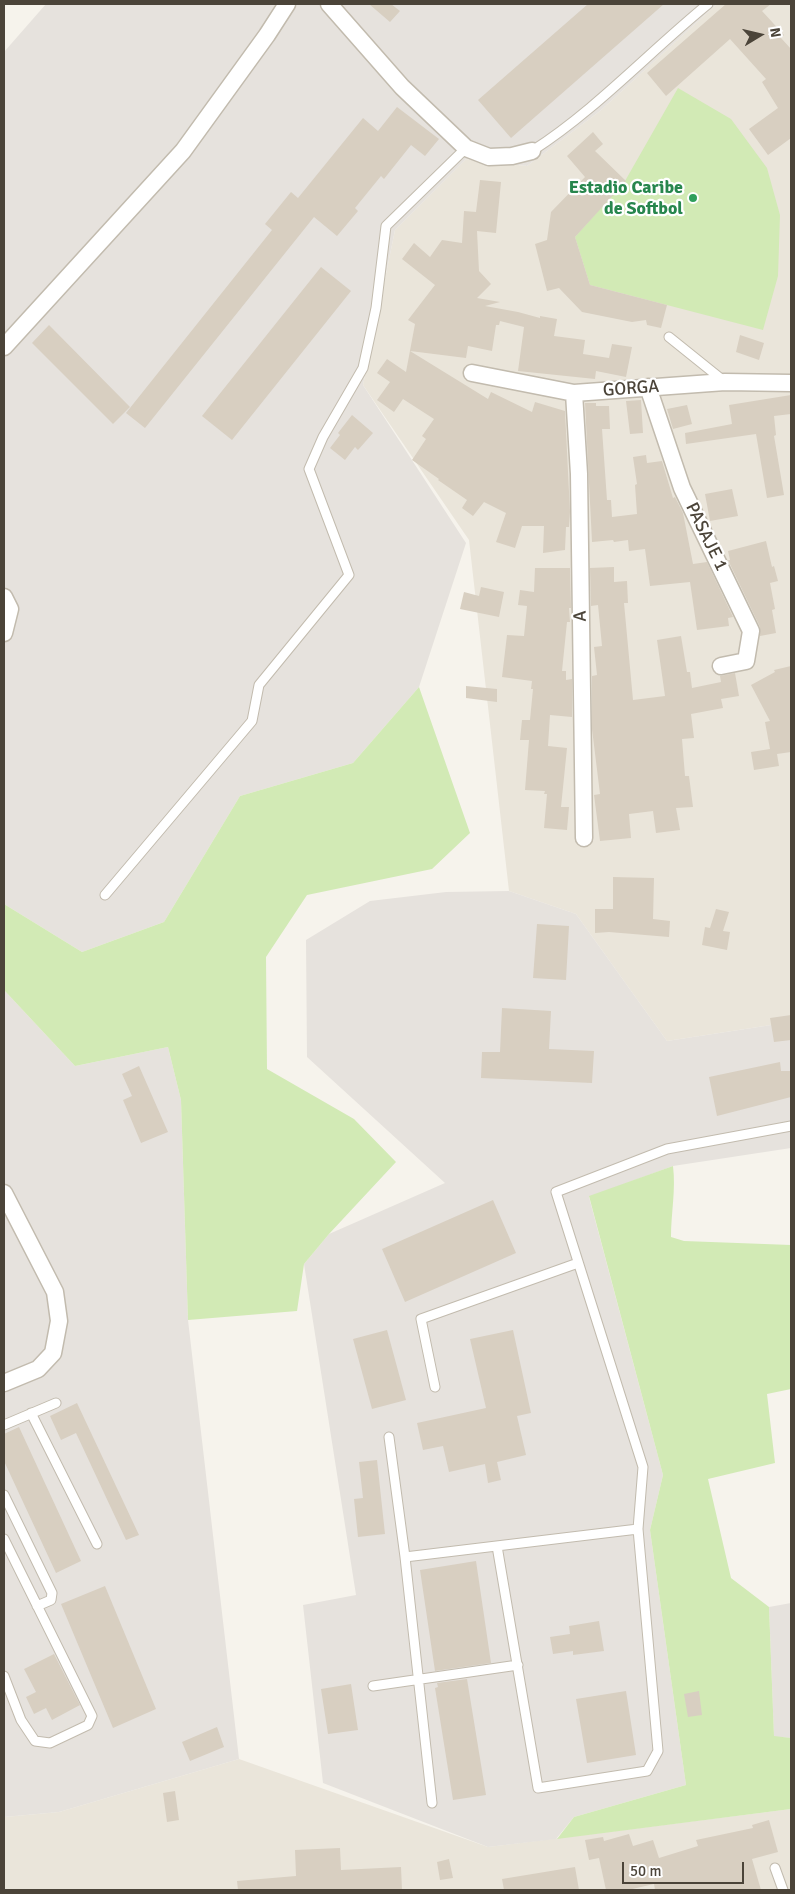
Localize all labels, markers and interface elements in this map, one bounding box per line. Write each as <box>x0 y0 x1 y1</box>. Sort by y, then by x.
north arrow <box>735 10 785 60</box>
text: N <box>766 26 784 39</box>
place label: Estadio Caribe de Softbol <box>569 177 683 220</box>
marker: Estadio Caribe de Softbol <box>687 192 699 204</box>
street label: GORGA <box>602 376 660 402</box>
street label: PASAJE 1 <box>680 499 732 575</box>
street label: A <box>570 610 592 622</box>
scale bar <box>625 1852 748 1884</box>
text: 50 m <box>630 1862 661 1880</box>

